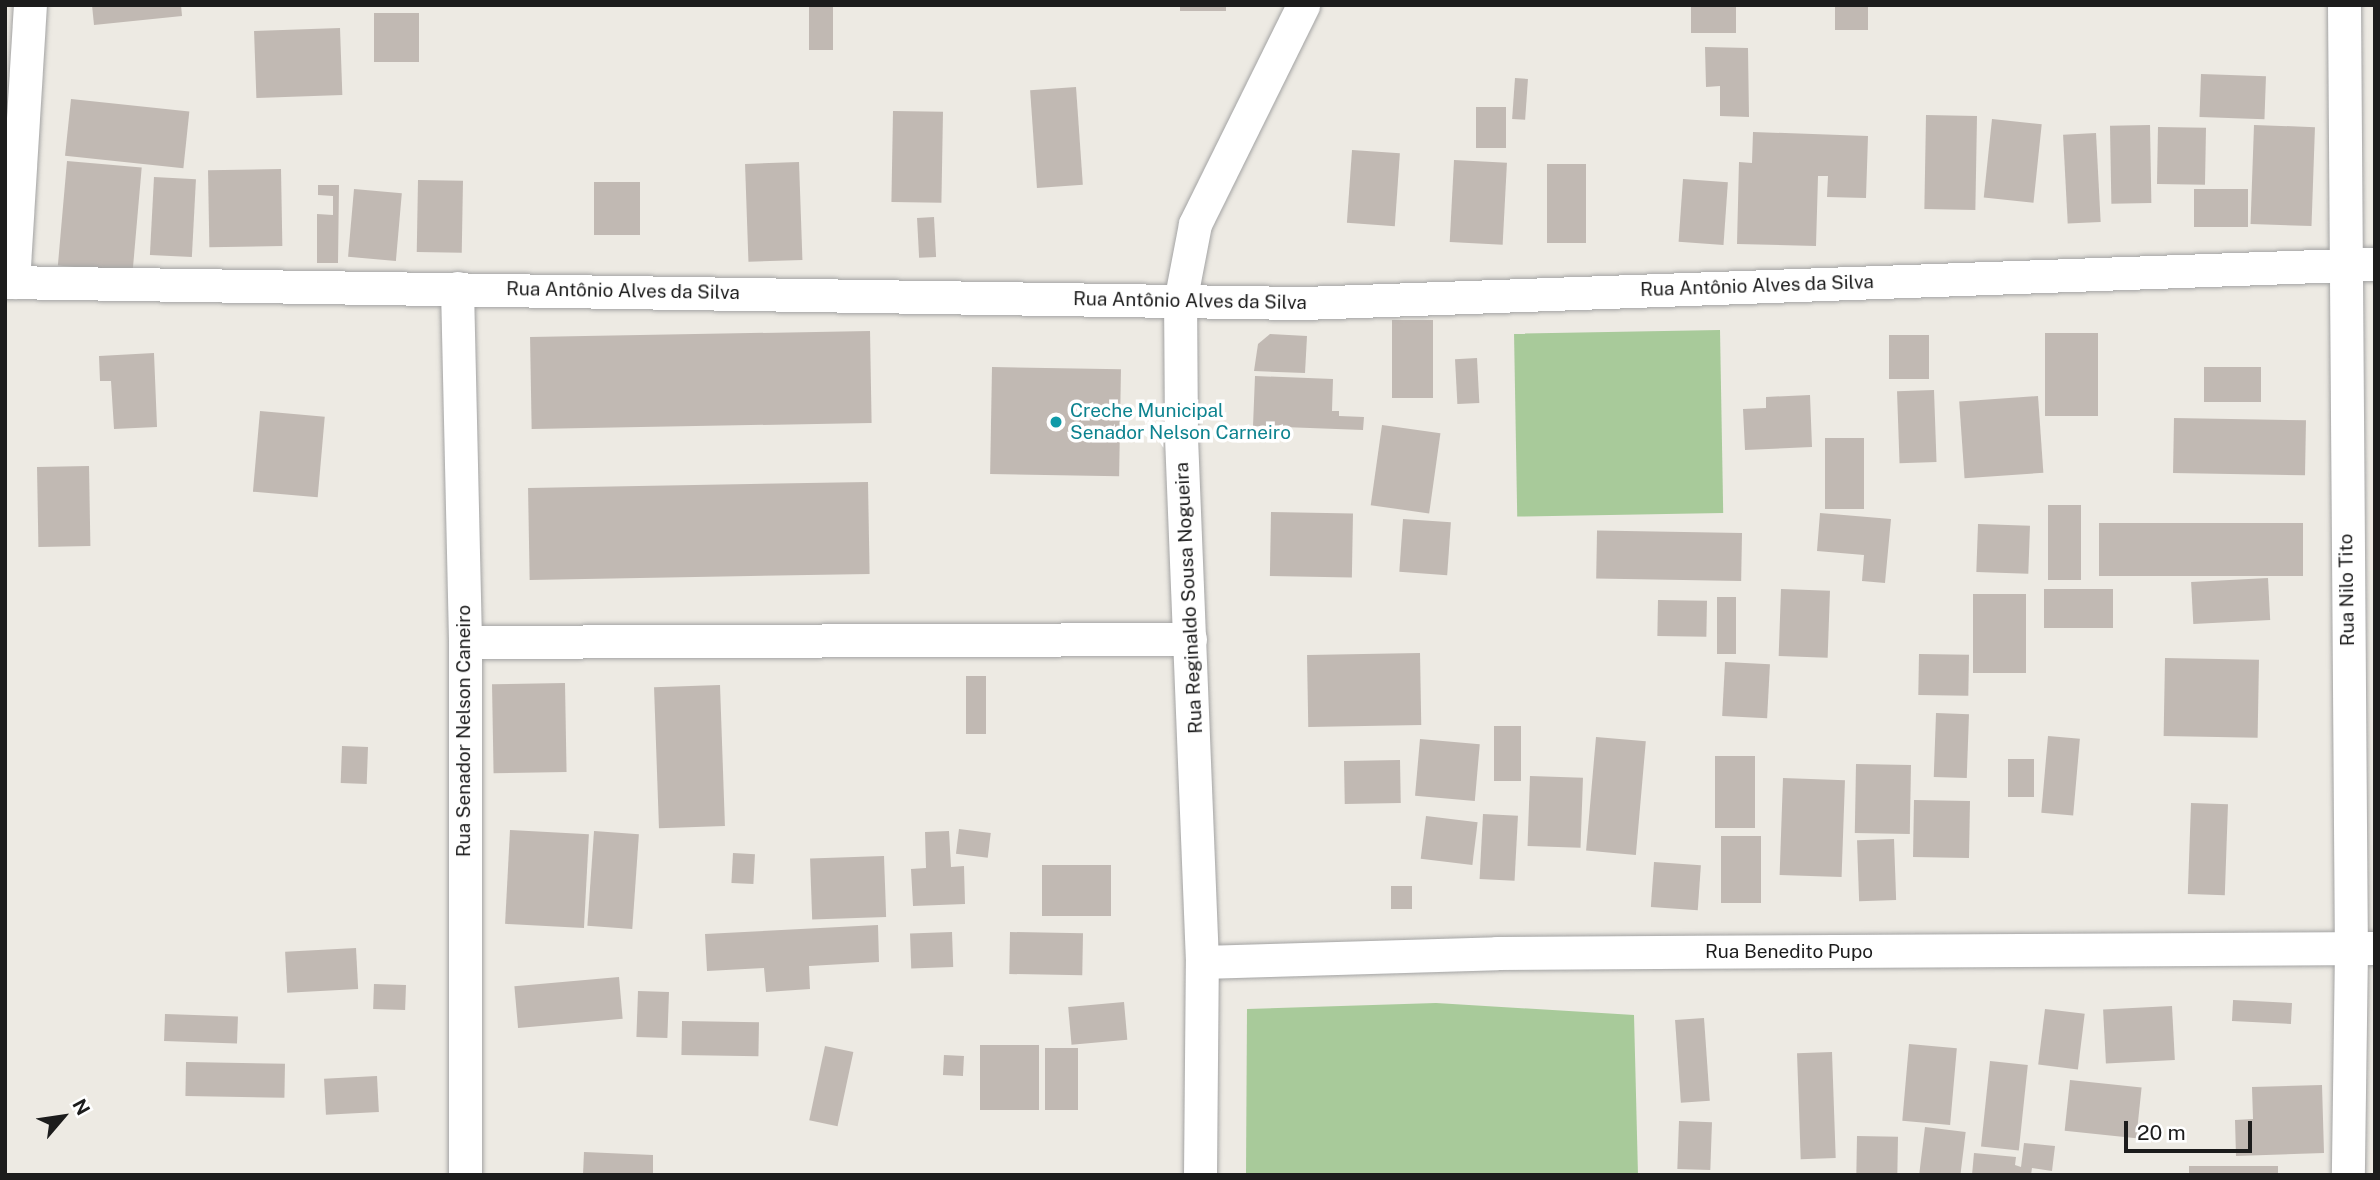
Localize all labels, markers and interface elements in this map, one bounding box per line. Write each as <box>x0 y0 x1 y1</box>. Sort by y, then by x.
street label: Rua Antônio Alves da Silva <box>1640 271 1874 301</box>
street label: Rua Antônio Alves da Silva <box>506 278 740 304</box>
street label: Rua Antônio Alves da Silva <box>1073 288 1307 314</box>
place label: Creche Municipal Senador Nelson Carneiro <box>1070 400 1291 444</box>
marker: Creche Municipal Senador Nelson Carneiro <box>1048 414 1064 430</box>
street label: Rua Reginaldo Sousa Nogueira <box>1170 462 1208 734</box>
street label: Rua Nilo Tito <box>2335 534 2359 646</box>
street label: Rua Senador Nelson Caneiro <box>453 605 475 857</box>
street label: Rua Benedito Pupo <box>1705 941 1873 963</box>
north arrow <box>28 1082 98 1152</box>
text: N <box>68 1095 95 1119</box>
scale bar <box>2128 1106 2256 1150</box>
text: 20 m <box>2137 1120 2186 1145</box>

